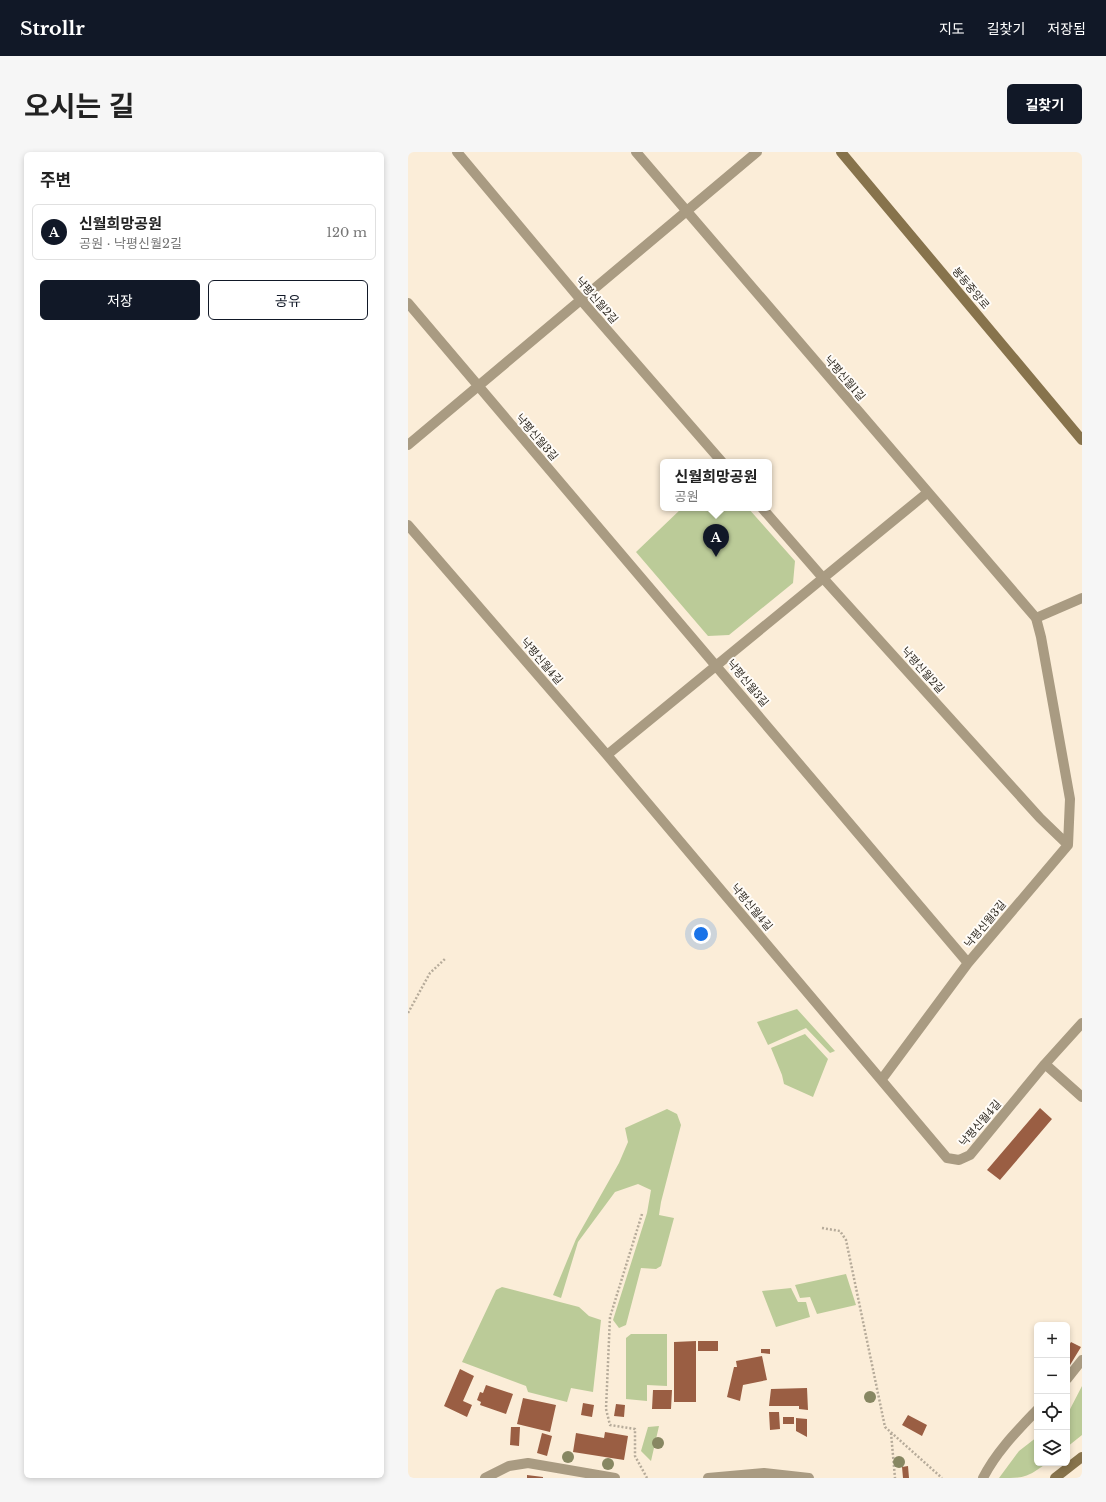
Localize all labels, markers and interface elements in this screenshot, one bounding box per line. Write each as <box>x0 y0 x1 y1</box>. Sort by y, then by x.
text: Strollr <box>20 17 85 40</box>
text: 지도 <box>939 20 965 38</box>
text: 길찾기 <box>987 20 1025 38</box>
text: 저장됨 <box>1047 20 1086 38</box>
button: 길찾기 <box>1007 84 1082 124</box>
text: 오시는 길 <box>24 89 135 124</box>
text: 주변 <box>40 170 71 191</box>
text: 신월희망공원 <box>79 214 162 233</box>
text: A <box>49 224 59 241</box>
text: 120 m <box>326 224 367 241</box>
text: 공원 · 낙평신월2길 <box>79 235 182 252</box>
street label: 봉동중앙로 <box>949 264 993 312</box>
street label: 낙평신월2길 <box>573 274 621 326</box>
button: 저장 <box>40 280 200 320</box>
button: 공유 <box>208 280 368 320</box>
street label: 낙평신월1길 <box>822 352 868 404</box>
street label: 낙평신월3길 <box>513 411 561 463</box>
popup <box>660 459 772 511</box>
text: 신월희망공원 <box>675 467 757 486</box>
text: 공원 <box>675 488 699 505</box>
pin: A <box>703 524 729 557</box>
street label: 낙평신월4길 <box>518 635 566 687</box>
street label: 낙평신월2길 <box>899 644 947 696</box>
street label: 낙평신월3길 <box>724 657 772 709</box>
street label: 낙평신월4길 <box>728 881 776 933</box>
street label: 낙평신월3길 <box>961 898 1009 950</box>
your location <box>691 924 711 944</box>
street label: 낙평신월4길 <box>956 1097 1004 1149</box>
map controls <box>1034 1322 1070 1466</box>
button: + <box>1034 1322 1070 1358</box>
button: − <box>1034 1358 1070 1394</box>
button: locate <box>1034 1394 1070 1430</box>
button: layers <box>1034 1430 1070 1466</box>

